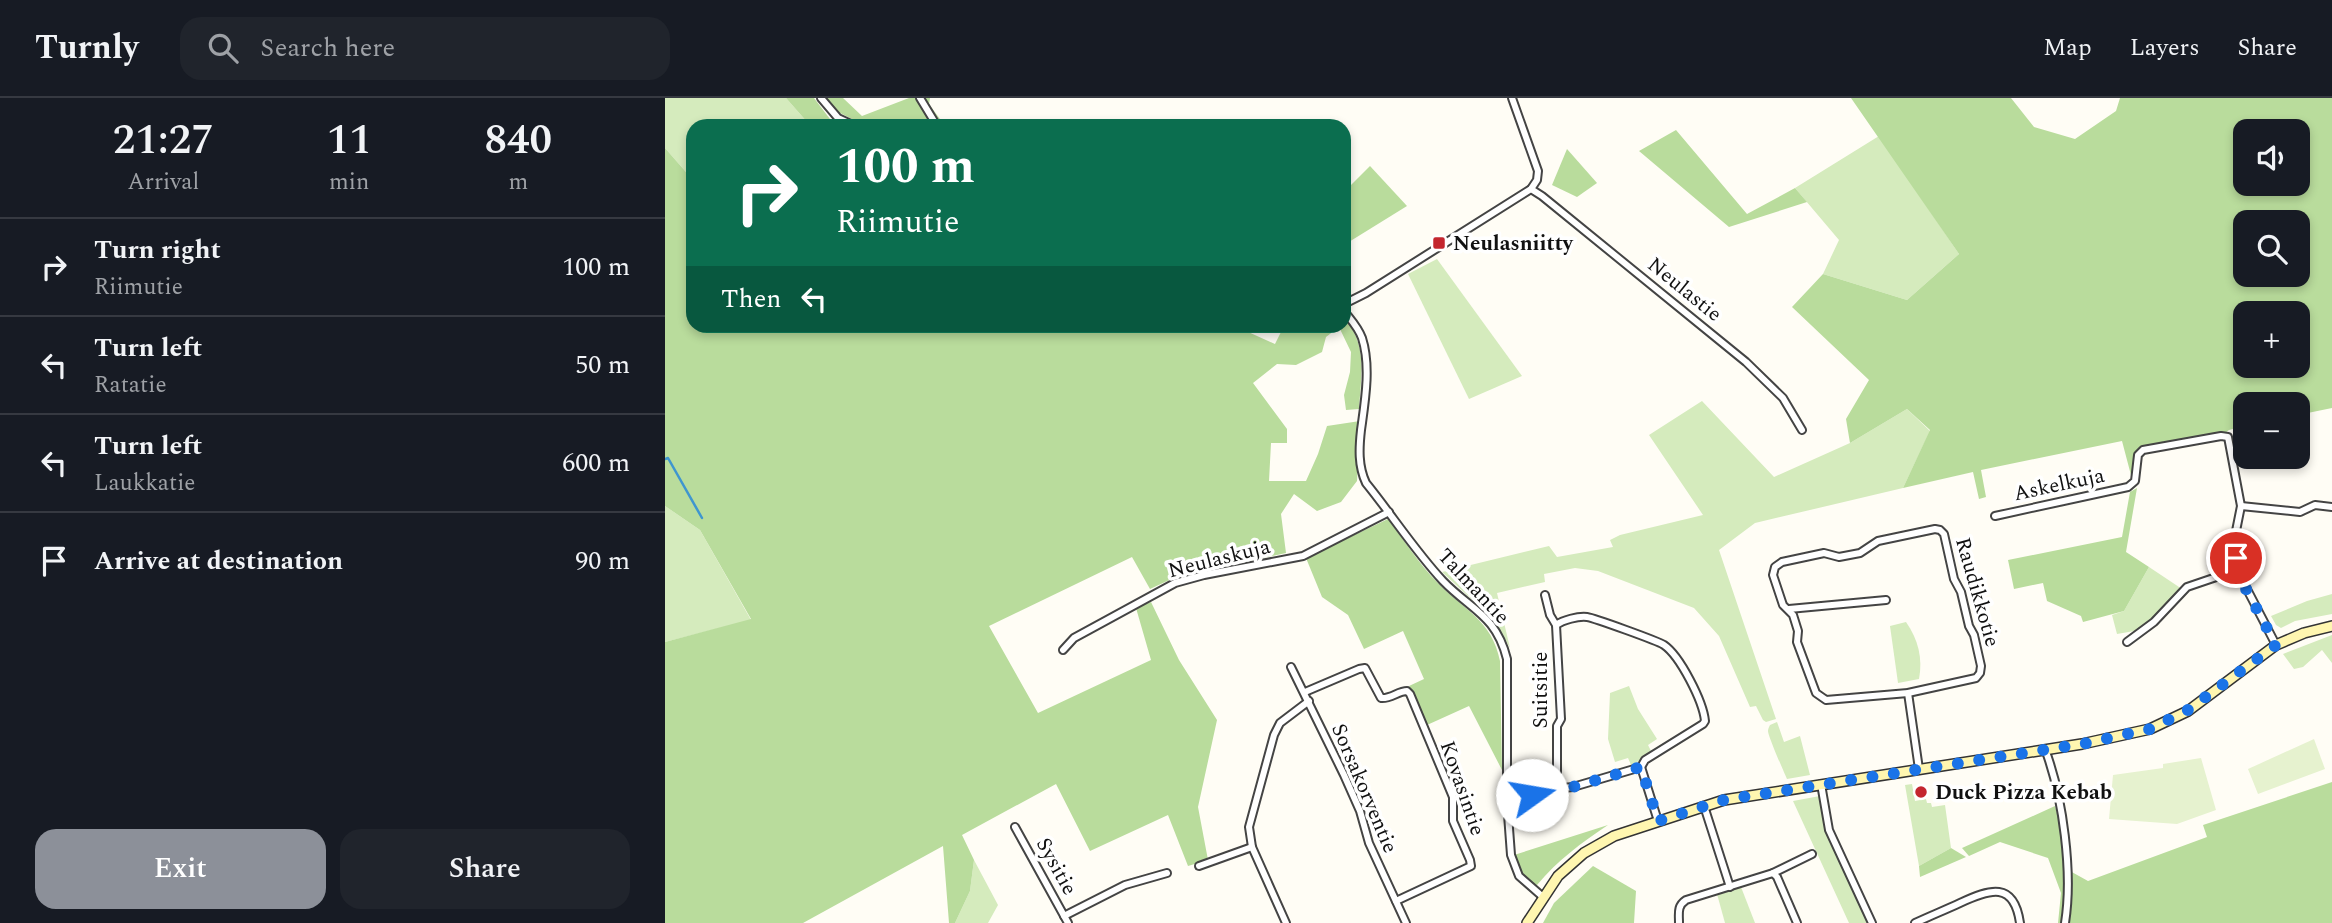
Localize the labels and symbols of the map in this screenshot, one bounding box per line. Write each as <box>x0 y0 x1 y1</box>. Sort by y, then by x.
place label: Neulasniitty <box>1453 228 1574 260</box>
marker: Neulasniitty <box>1431 235 1447 251</box>
street label: Neulastie <box>1640 250 1729 330</box>
street label: Askelkuja <box>2011 460 2108 510</box>
pin <box>2206 528 2266 588</box>
street label: Neulaskuja <box>1165 531 1274 587</box>
street label: Raudikkotie <box>1946 534 2008 651</box>
street label: Talmantie <box>1429 541 1517 632</box>
street label: Suitsitie <box>1525 652 1557 728</box>
street label: Sorsakorventie <box>1322 719 1406 858</box>
street label: Kovasintie <box>1431 737 1493 840</box>
position arrow <box>1495 758 1569 832</box>
place label: Duck Pizza Kebab <box>1935 777 2112 809</box>
marker: Duck Pizza Kebab <box>1913 784 1929 800</box>
street label: Sysitie <box>1027 832 1085 901</box>

